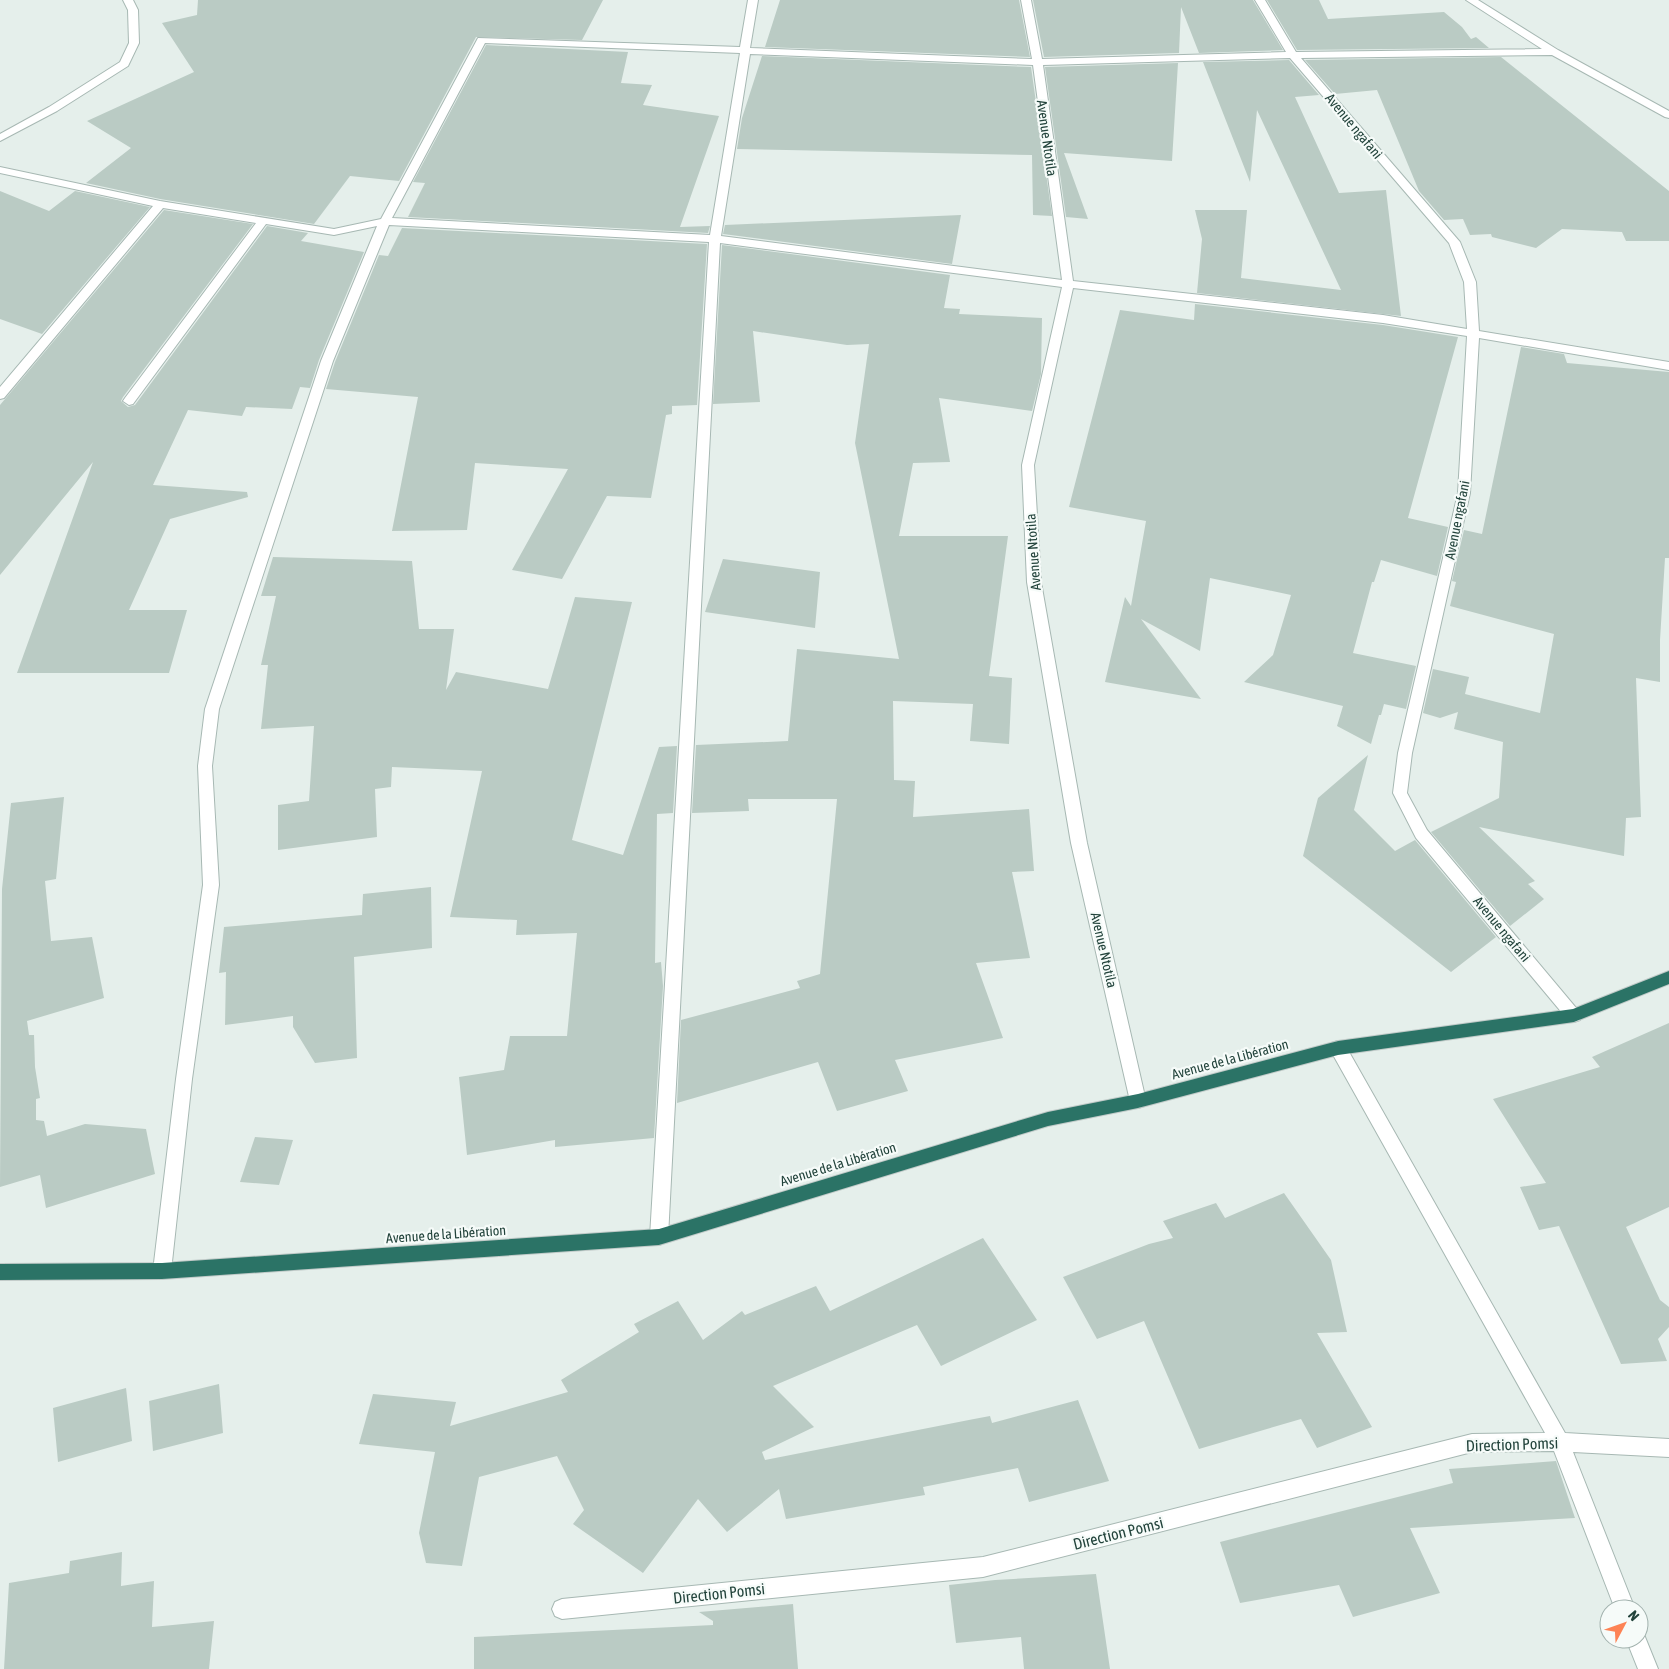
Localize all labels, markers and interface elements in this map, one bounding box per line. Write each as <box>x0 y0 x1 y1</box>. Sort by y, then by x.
street label: Avenue ngafani <box>1322 90 1386 162</box>
street label: Avenue Ntotila <box>1034 99 1060 177</box>
street label: Avenue ngafani <box>1442 479 1472 561</box>
street label: Avenue Ntotila <box>1022 513 1044 591</box>
street label: Avenue ngafani <box>1470 893 1534 965</box>
street label: Avenue Ntotila <box>1088 911 1120 989</box>
street label: Avenue de la Libération <box>1170 1036 1290 1082</box>
street label: Avenue de la Libération <box>778 1139 898 1189</box>
street label: Avenue de la Libération <box>385 1222 507 1246</box>
street label: Direction Pomsi <box>1466 1433 1558 1455</box>
street label: Direction Pomsi <box>1071 1513 1165 1553</box>
street label: Direction Pomsi <box>672 1579 766 1607</box>
north arrow <box>1599 1599 1649 1649</box>
text: N <box>1625 1607 1643 1624</box>

